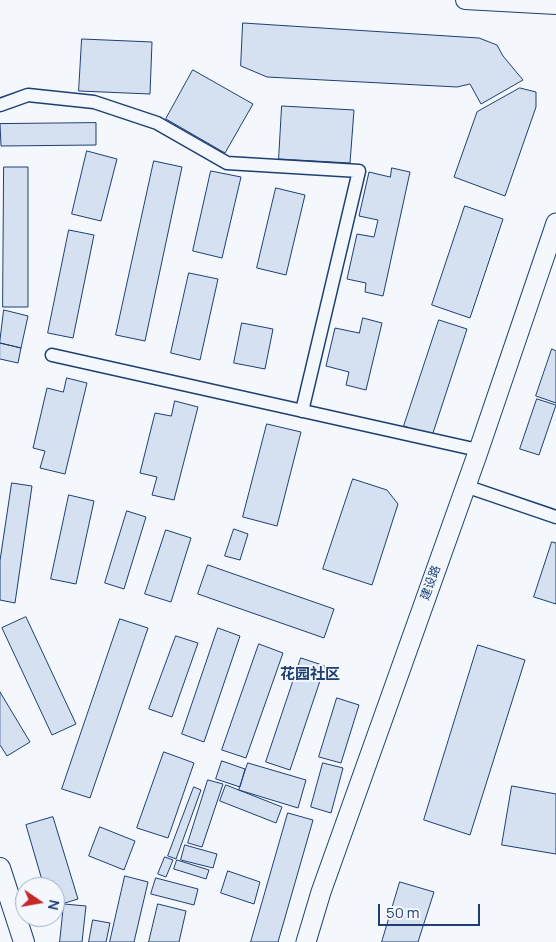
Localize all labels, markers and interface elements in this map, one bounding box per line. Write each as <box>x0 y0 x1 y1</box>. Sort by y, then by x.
street label: 建设路 <box>418 564 444 602</box>
district label: 花园社区 <box>280 666 340 684</box>
north arrow <box>15 877 65 927</box>
scale bar <box>381 894 484 926</box>
text: N <box>44 898 65 912</box>
text: 50 m <box>386 902 420 923</box>

